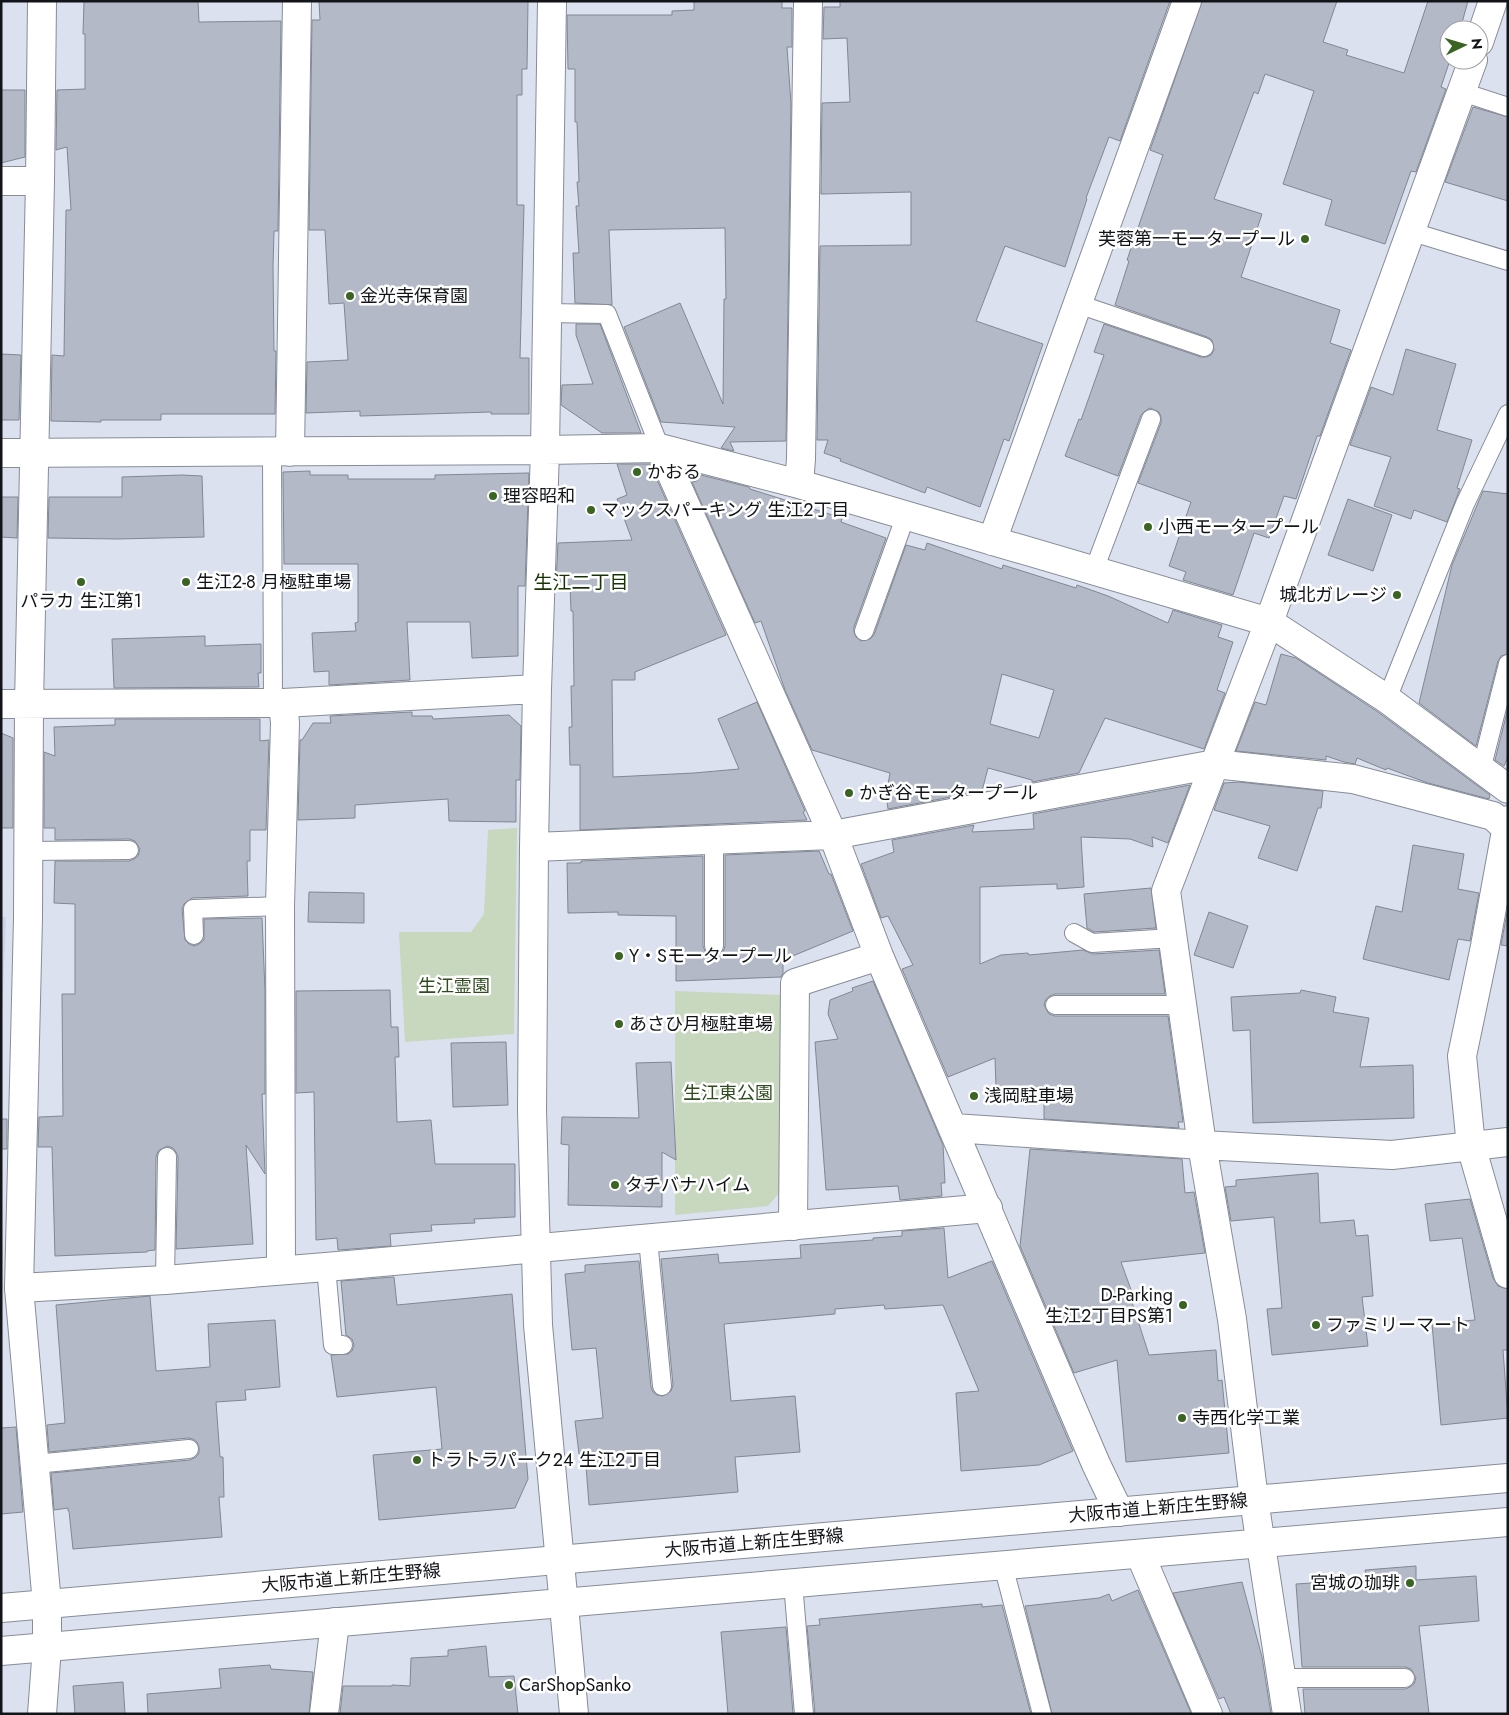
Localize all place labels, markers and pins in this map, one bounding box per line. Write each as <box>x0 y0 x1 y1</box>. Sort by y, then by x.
place label: 芙蓉第一モータープール <box>1098 226 1295 252</box>
marker: 芙蓉第一モータープール <box>1299 233 1311 245</box>
place label: 金光寺保育園 <box>360 283 468 309</box>
marker: 金光寺保育園 <box>344 290 356 302</box>
place label: かおる <box>647 459 701 485</box>
marker: かおる <box>631 466 643 478</box>
place label: 理容昭和 <box>503 483 575 509</box>
marker: 理容昭和 <box>487 490 499 502</box>
place label: マックスパーキング 生江2丁目 <box>601 497 850 523</box>
marker: マックスパーキング 生江2丁目 <box>585 504 597 516</box>
place label: 小西モータープール <box>1158 514 1319 540</box>
marker: 小西モータープール <box>1142 521 1154 533</box>
place label: 生江2-8 月極駐車場 <box>196 569 351 595</box>
marker: パラカ 生江第1 <box>75 576 87 588</box>
marker: 生江2-8 月極駐車場 <box>180 576 192 588</box>
place label: 城北ガレージ <box>1279 582 1387 608</box>
place label: パラカ 生江第1 <box>20 588 142 614</box>
marker: 城北ガレージ <box>1391 589 1403 601</box>
place label: かぎ谷モータープール <box>859 780 1038 806</box>
marker: かぎ谷モータープール <box>843 787 855 799</box>
place label: Y・Sモータープール <box>629 943 792 969</box>
marker: Y・Sモータープール <box>613 950 625 962</box>
place label: あさひ月極駐車場 <box>629 1011 773 1037</box>
marker: あさひ月極駐車場 <box>613 1018 625 1030</box>
place label: 浅岡駐車場 <box>984 1083 1074 1109</box>
marker: 浅岡駐車場 <box>968 1090 980 1102</box>
place label: タチバナハイム <box>625 1172 750 1198</box>
marker: タチバナハイム <box>609 1179 621 1191</box>
place label: D-Parking 生江2丁目PS第1 <box>1045 1282 1173 1329</box>
marker: D-Parking 生江2丁目PS第1 <box>1177 1299 1189 1311</box>
place label: ファミリーマート <box>1326 1312 1470 1338</box>
marker: ファミリーマート <box>1310 1319 1322 1331</box>
place label: 寺西化学工業 <box>1192 1405 1300 1431</box>
marker: 寺西化学工業 <box>1176 1412 1188 1424</box>
place label: トラトラパーク24 生江2丁目 <box>427 1447 661 1473</box>
marker: トラトラパーク24 生江2丁目 <box>411 1454 423 1466</box>
place label: 宮城の珈琲 <box>1310 1570 1400 1596</box>
marker: 宮城の珈琲 <box>1404 1577 1416 1589</box>
place label: CarShopSanko <box>519 1672 631 1698</box>
marker: CarShopSanko <box>503 1679 515 1691</box>

